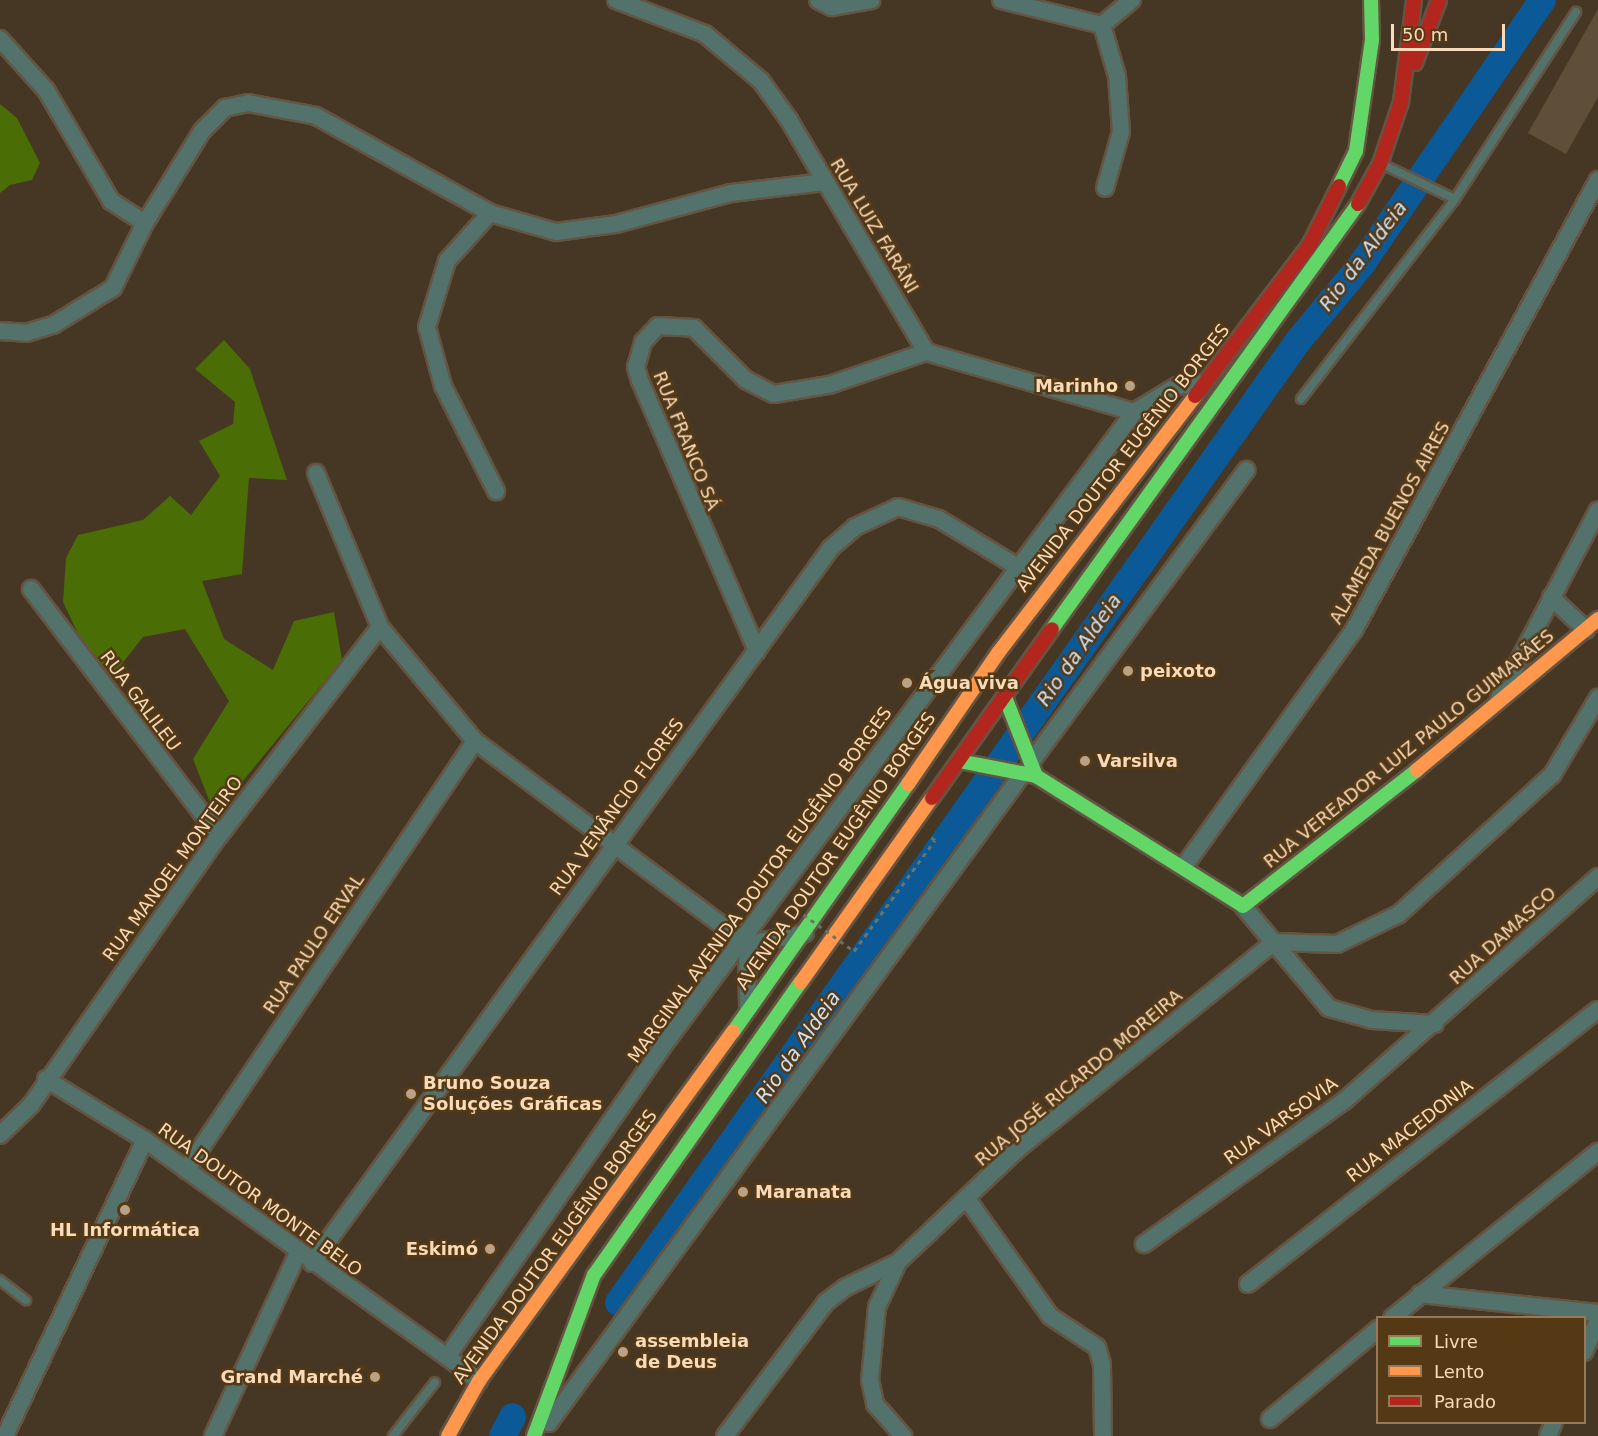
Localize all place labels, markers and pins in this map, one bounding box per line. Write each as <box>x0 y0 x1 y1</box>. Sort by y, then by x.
place label: Marinho <box>1035 375 1118 397</box>
marker: Marinho <box>1123 379 1137 393</box>
place label: peixoto <box>1140 660 1216 682</box>
marker: peixoto <box>1121 664 1135 678</box>
place label: Água viva <box>919 672 1019 694</box>
marker: Água viva <box>900 676 914 690</box>
place label: Varsilva <box>1097 750 1178 772</box>
marker: Varsilva <box>1078 754 1092 768</box>
place label: Bruno Souza Soluções Gráficas <box>423 1073 602 1116</box>
marker: Bruno Souza Soluções Gráficas <box>404 1087 418 1101</box>
place label: Maranata <box>755 1181 852 1203</box>
marker: Maranata <box>736 1185 750 1199</box>
marker: HL Informática <box>118 1203 132 1217</box>
place label: HL Informática <box>50 1219 200 1241</box>
place label: Eskimó <box>406 1238 478 1260</box>
marker: Eskimó <box>483 1242 497 1256</box>
place label: assembleia de Deus <box>635 1331 749 1374</box>
marker: assembleia de Deus <box>616 1345 630 1359</box>
place label: Grand Marché <box>221 1366 363 1388</box>
marker: Grand Marché <box>368 1370 382 1384</box>

